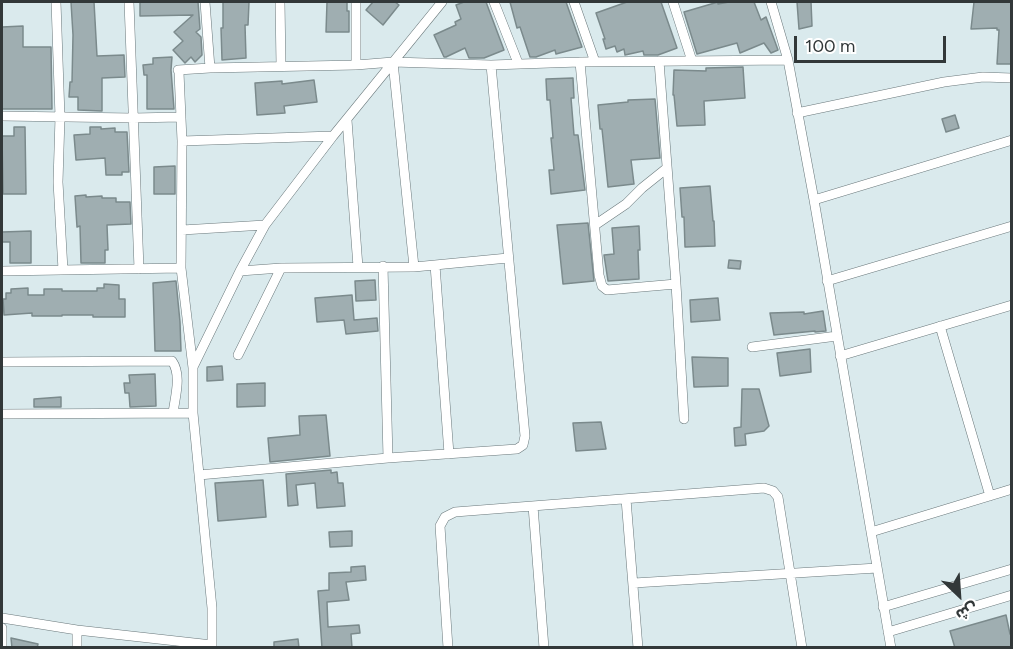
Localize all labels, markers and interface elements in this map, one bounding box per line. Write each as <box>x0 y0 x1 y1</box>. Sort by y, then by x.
scale bar <box>797 24 948 62</box>
text: 100 m <box>805 35 855 57</box>
north arrow <box>929 565 989 625</box>
text: ش <box>953 599 981 625</box>

